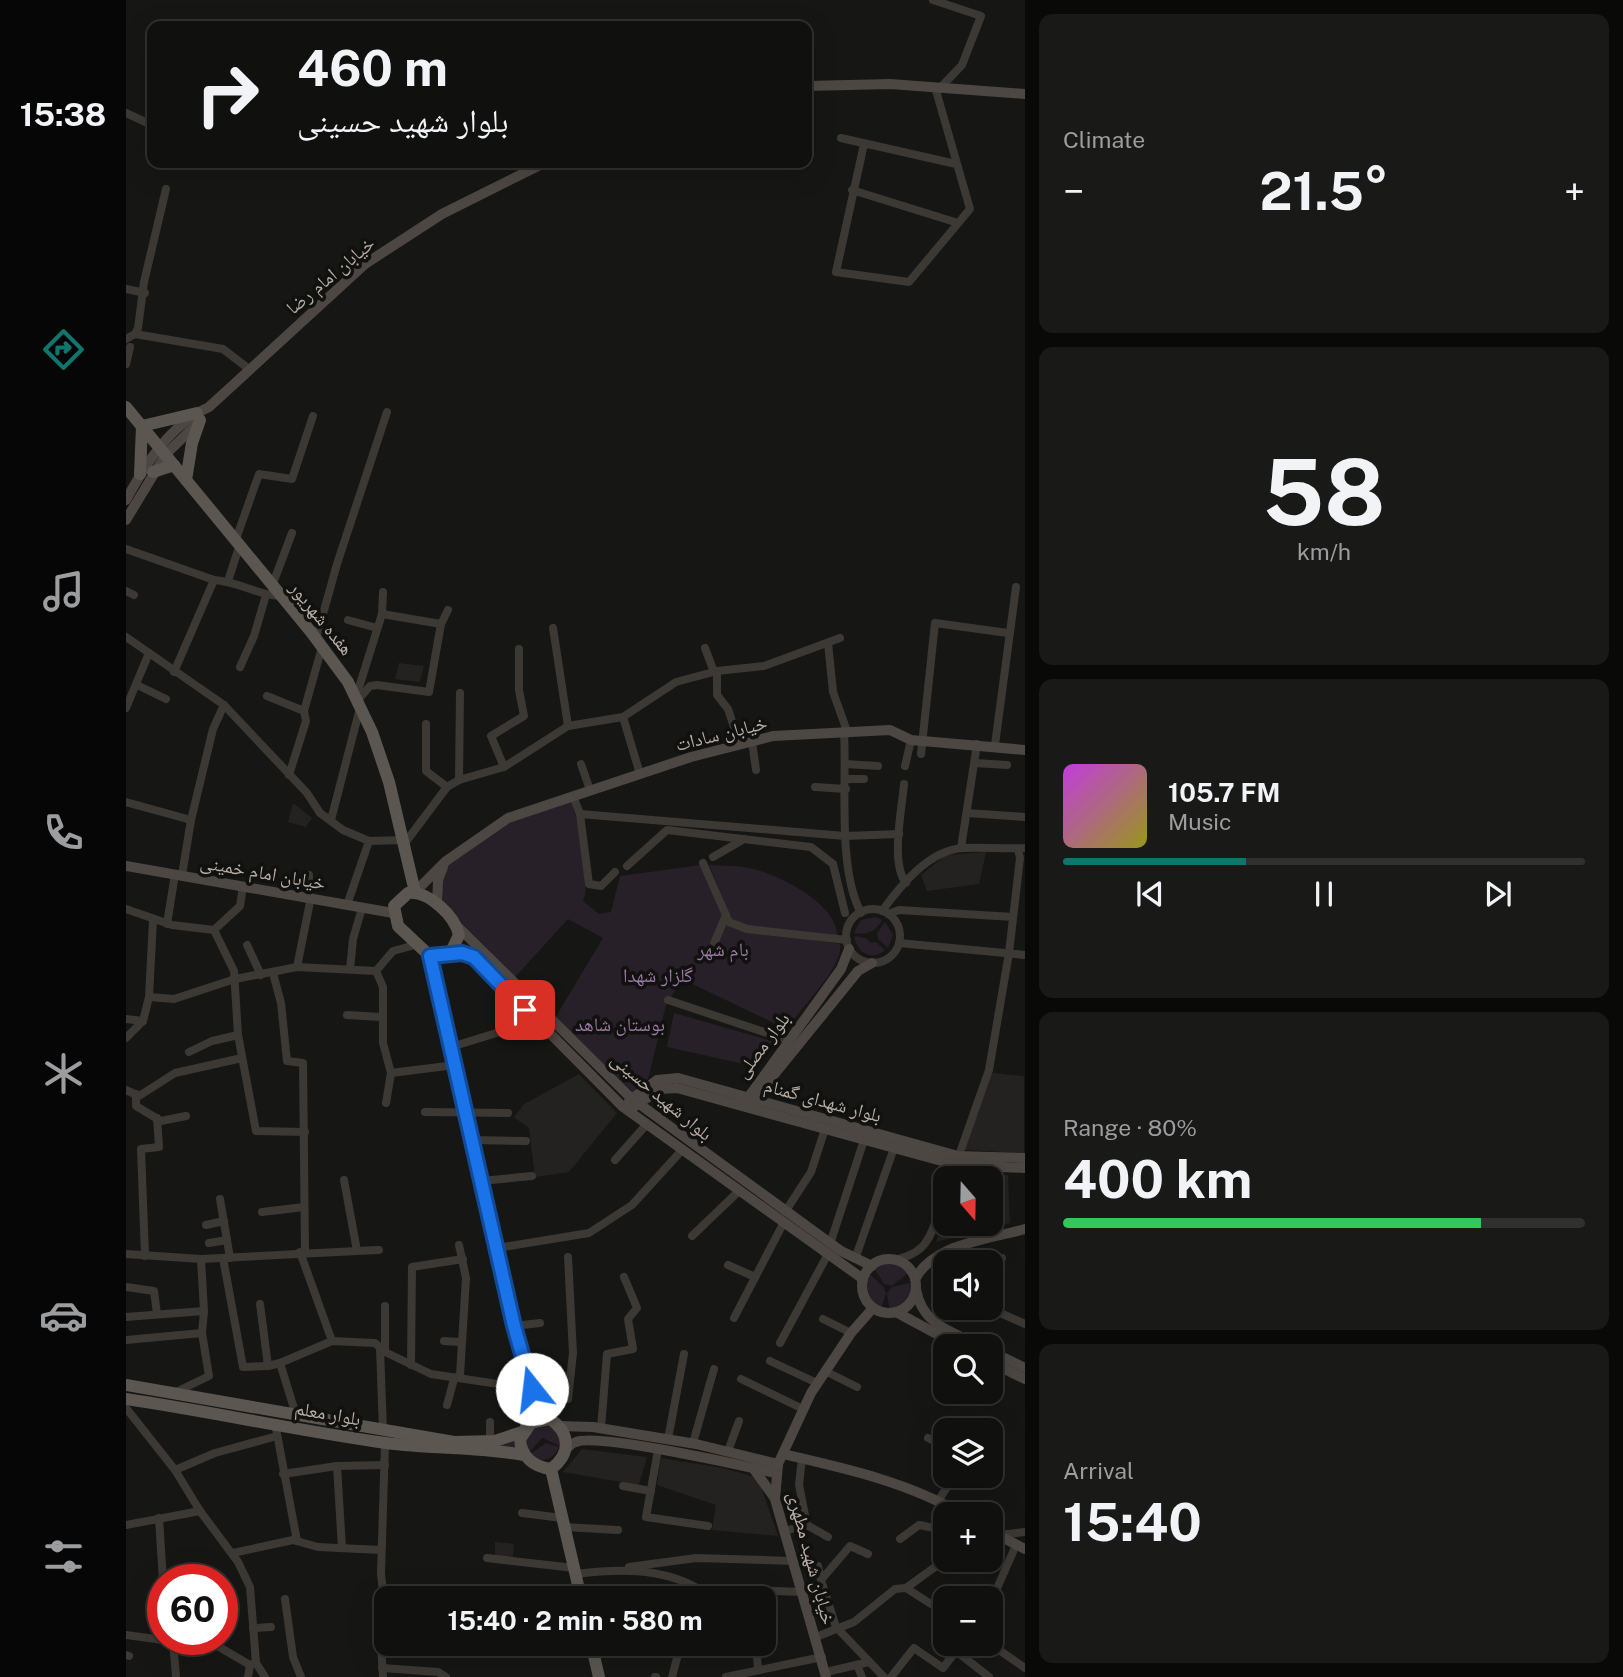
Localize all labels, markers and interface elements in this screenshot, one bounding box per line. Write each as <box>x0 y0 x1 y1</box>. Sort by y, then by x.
text: 460 m <box>297 39 448 97</box>
icon: right <box>182 49 273 140</box>
text: 15:38 <box>20 96 106 133</box>
text: بلوار شهید حسینی <box>297 102 509 139</box>
text: Climate <box>1063 126 1145 153</box>
text: 21.5° <box>1259 161 1389 222</box>
text: − <box>1063 169 1084 214</box>
text: + <box>1564 169 1585 214</box>
street label: خیابان امام رضا <box>281 232 381 321</box>
icon: directions <box>39 325 88 374</box>
text: 58 <box>1263 439 1385 545</box>
text: km/h <box>1297 538 1351 565</box>
icon: music <box>39 567 88 616</box>
street label: هفده شهریور <box>284 576 358 660</box>
street label: خیابان سادات <box>673 711 769 756</box>
text: 105.7 FM <box>1168 777 1280 808</box>
icon: phone <box>39 808 88 857</box>
text: Music <box>1168 808 1232 835</box>
street label: خیابان امام خمینی <box>198 850 327 897</box>
icon: previous <box>1131 875 1169 913</box>
icon: pause <box>1305 875 1343 913</box>
icon: next <box>1479 875 1517 913</box>
park label: بام شهر <box>696 938 749 963</box>
park label: گلزار شهدا <box>623 964 693 987</box>
pin <box>495 980 555 1040</box>
icon: arrive <box>506 991 544 1029</box>
street label: بلوار مصلی <box>730 1008 795 1083</box>
park label: بوستان شاهد <box>575 1013 665 1036</box>
street label: بلوار شهید حسینی <box>606 1047 717 1146</box>
icon: climate <box>39 1049 88 1098</box>
street label: بلوار شهدای گمنام <box>761 1074 884 1129</box>
text: Range · 80% <box>1063 1114 1197 1141</box>
text: 400 km <box>1063 1149 1252 1210</box>
north arrow <box>933 1166 1003 1236</box>
map controls <box>933 1166 1003 1656</box>
button: sound <box>933 1250 1003 1320</box>
icon: car <box>39 1291 88 1340</box>
button: search <box>933 1334 1003 1404</box>
position arrow <box>495 1352 569 1426</box>
street label: بلوار معلم <box>293 1396 363 1432</box>
button: layers <box>933 1418 1003 1488</box>
text: Arrival <box>1063 1457 1134 1484</box>
street label: خیابان شهید مطهری <box>783 1489 840 1627</box>
text: 15:40 <box>1063 1492 1202 1553</box>
button: + <box>933 1502 1003 1572</box>
icon: filters <box>39 1532 88 1581</box>
speed limit sign: 60 <box>147 1564 238 1655</box>
button: − <box>933 1586 1003 1656</box>
text: 15:40 · 2 min · 580 m <box>447 1605 703 1636</box>

